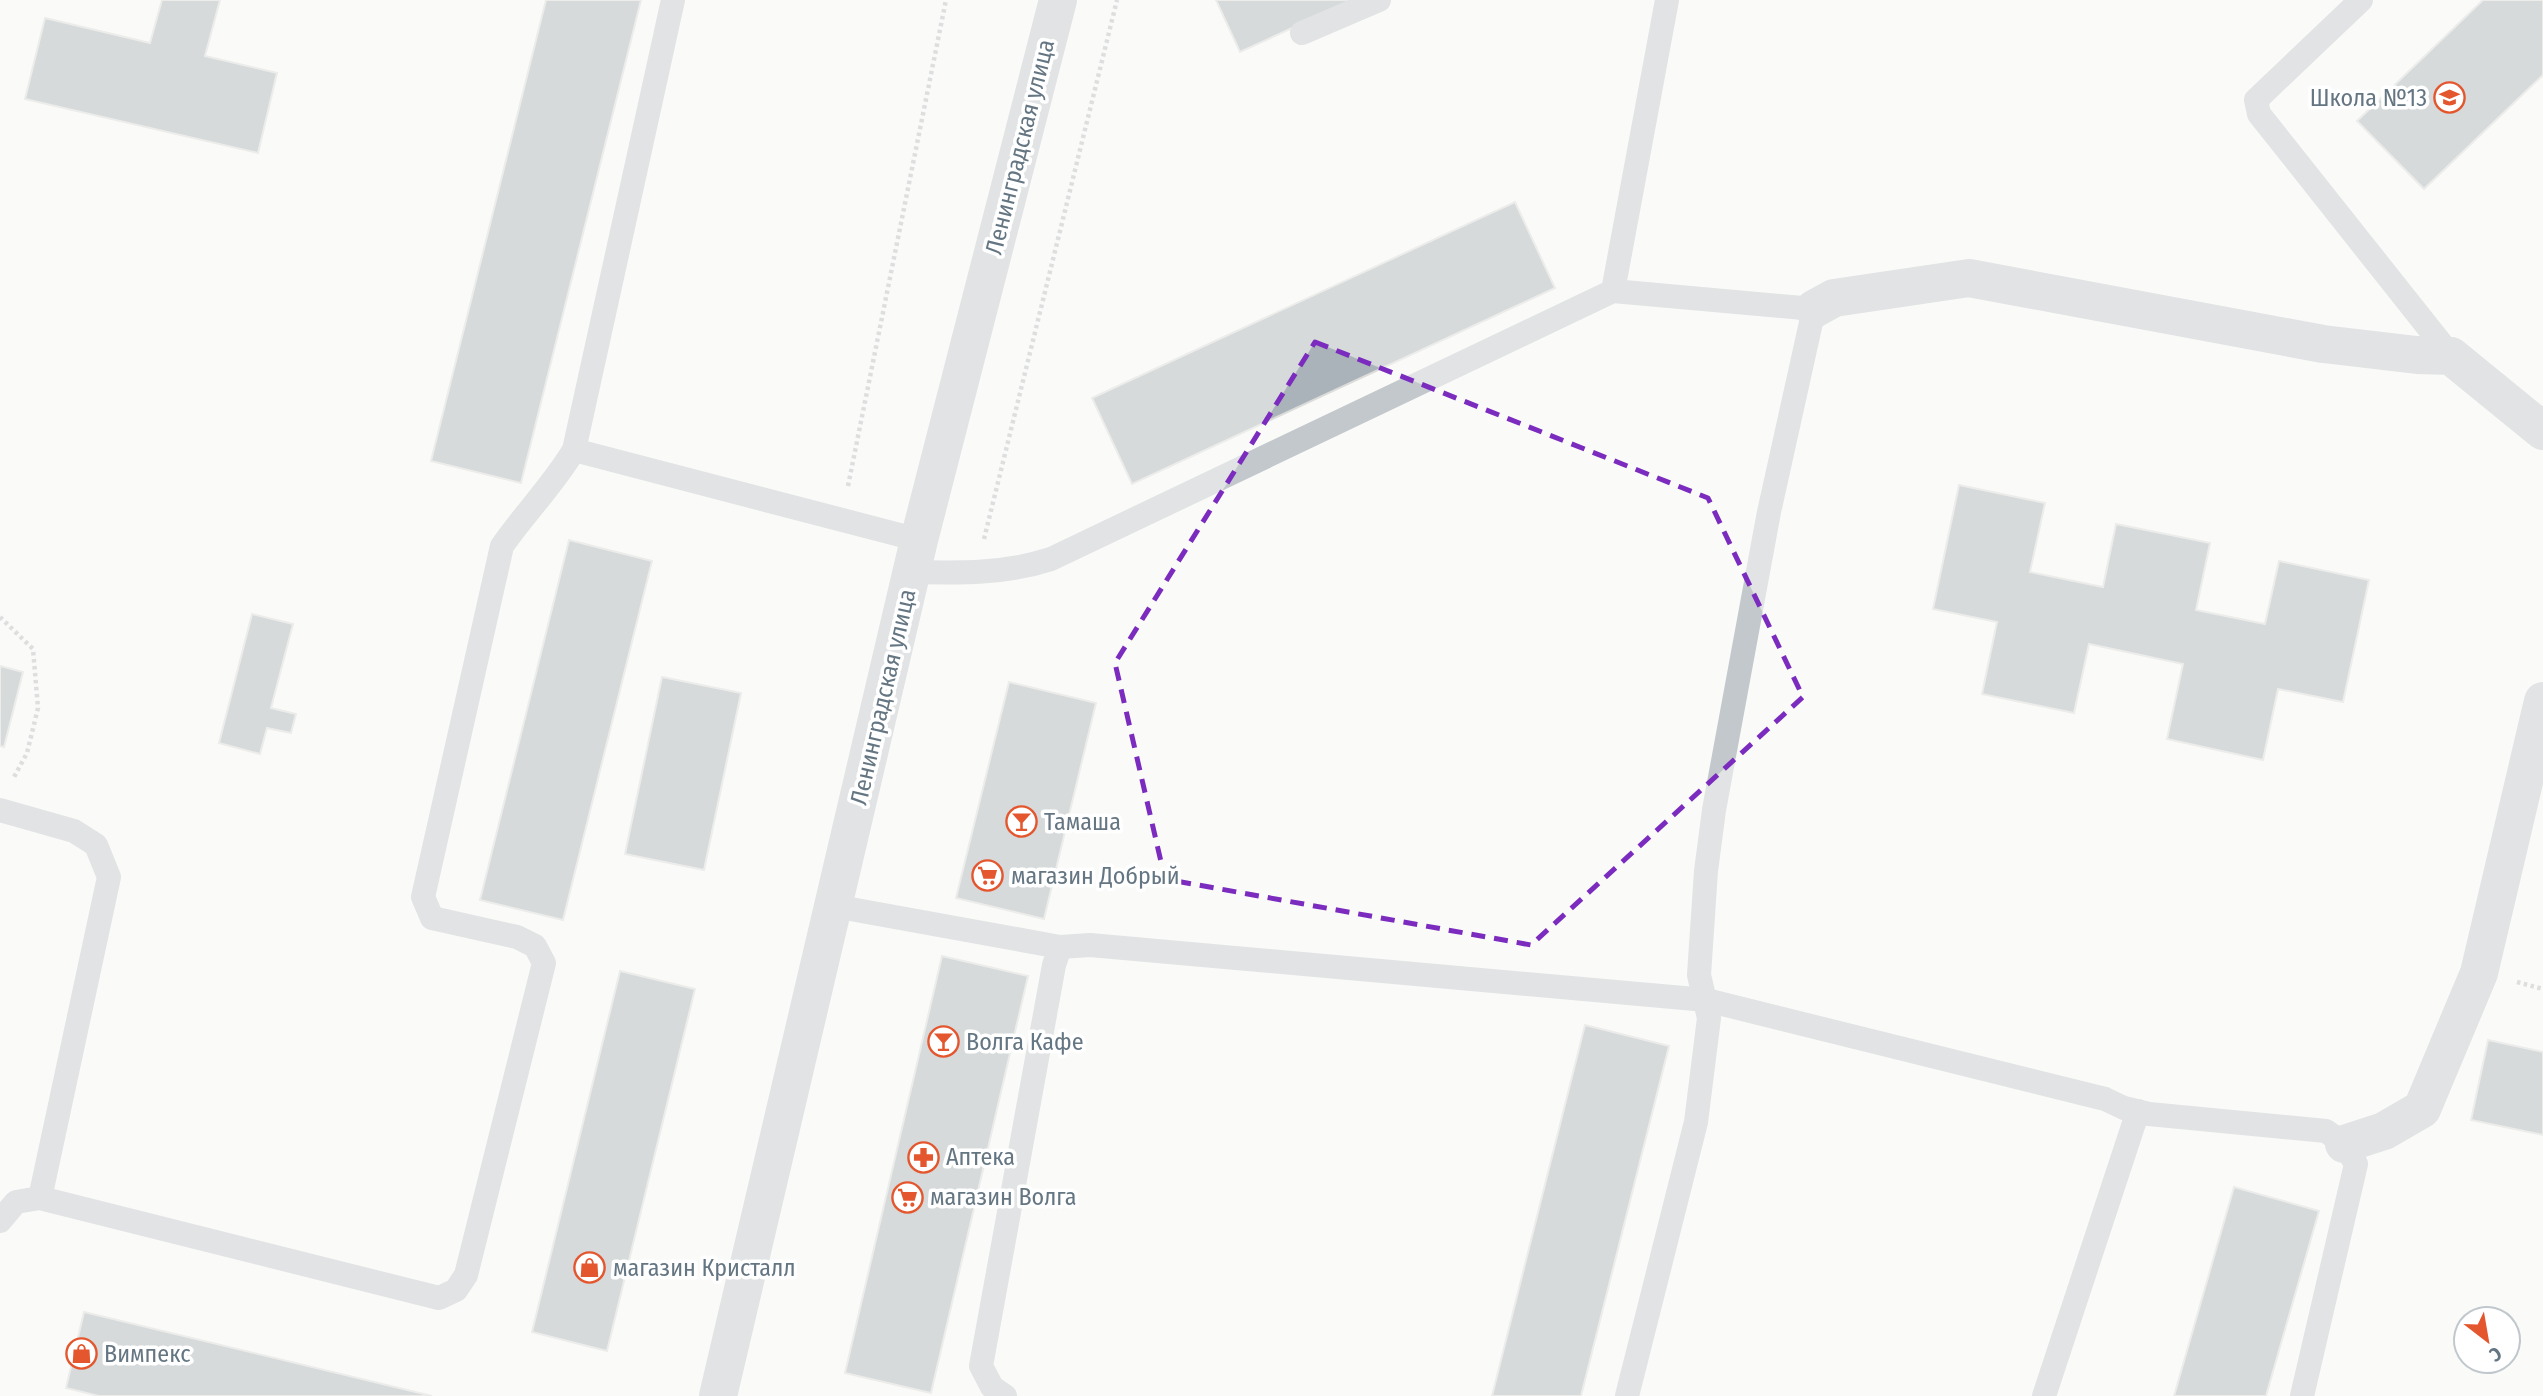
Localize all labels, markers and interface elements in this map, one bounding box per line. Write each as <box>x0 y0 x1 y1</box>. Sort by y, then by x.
street label: Ленинградская улица <box>980 37 1060 257</box>
school or university icon: Школа №13 <box>2433 81 2467 115</box>
place label: Школа №13 <box>2310 84 2427 112</box>
street label: Ленинградская улица <box>845 586 921 808</box>
bar icon: Тамаша <box>1004 805 1038 839</box>
place label: Тамаша <box>1044 808 1121 836</box>
supermarket icon: магазин Добрый <box>971 859 1005 893</box>
place label: магазин Добрый <box>1011 862 1180 890</box>
bar icon: Волга Кафе <box>926 1025 960 1059</box>
place label: Волга Кафе <box>966 1028 1084 1056</box>
pharmacy icon: Аптека <box>906 1140 940 1174</box>
place label: Аптека <box>946 1143 1015 1171</box>
supermarket icon: магазин Волга <box>890 1180 924 1214</box>
place label: магазин Волга <box>930 1183 1077 1211</box>
shop icon: магазин Кристалл <box>573 1251 607 1285</box>
place label: магазин Кристалл <box>613 1254 796 1282</box>
north arrow <box>2452 1305 2522 1375</box>
shop icon: Вимпекс <box>64 1337 98 1371</box>
place label: Вимпекс <box>104 1340 191 1368</box>
text: С <box>2485 1342 2506 1367</box>

